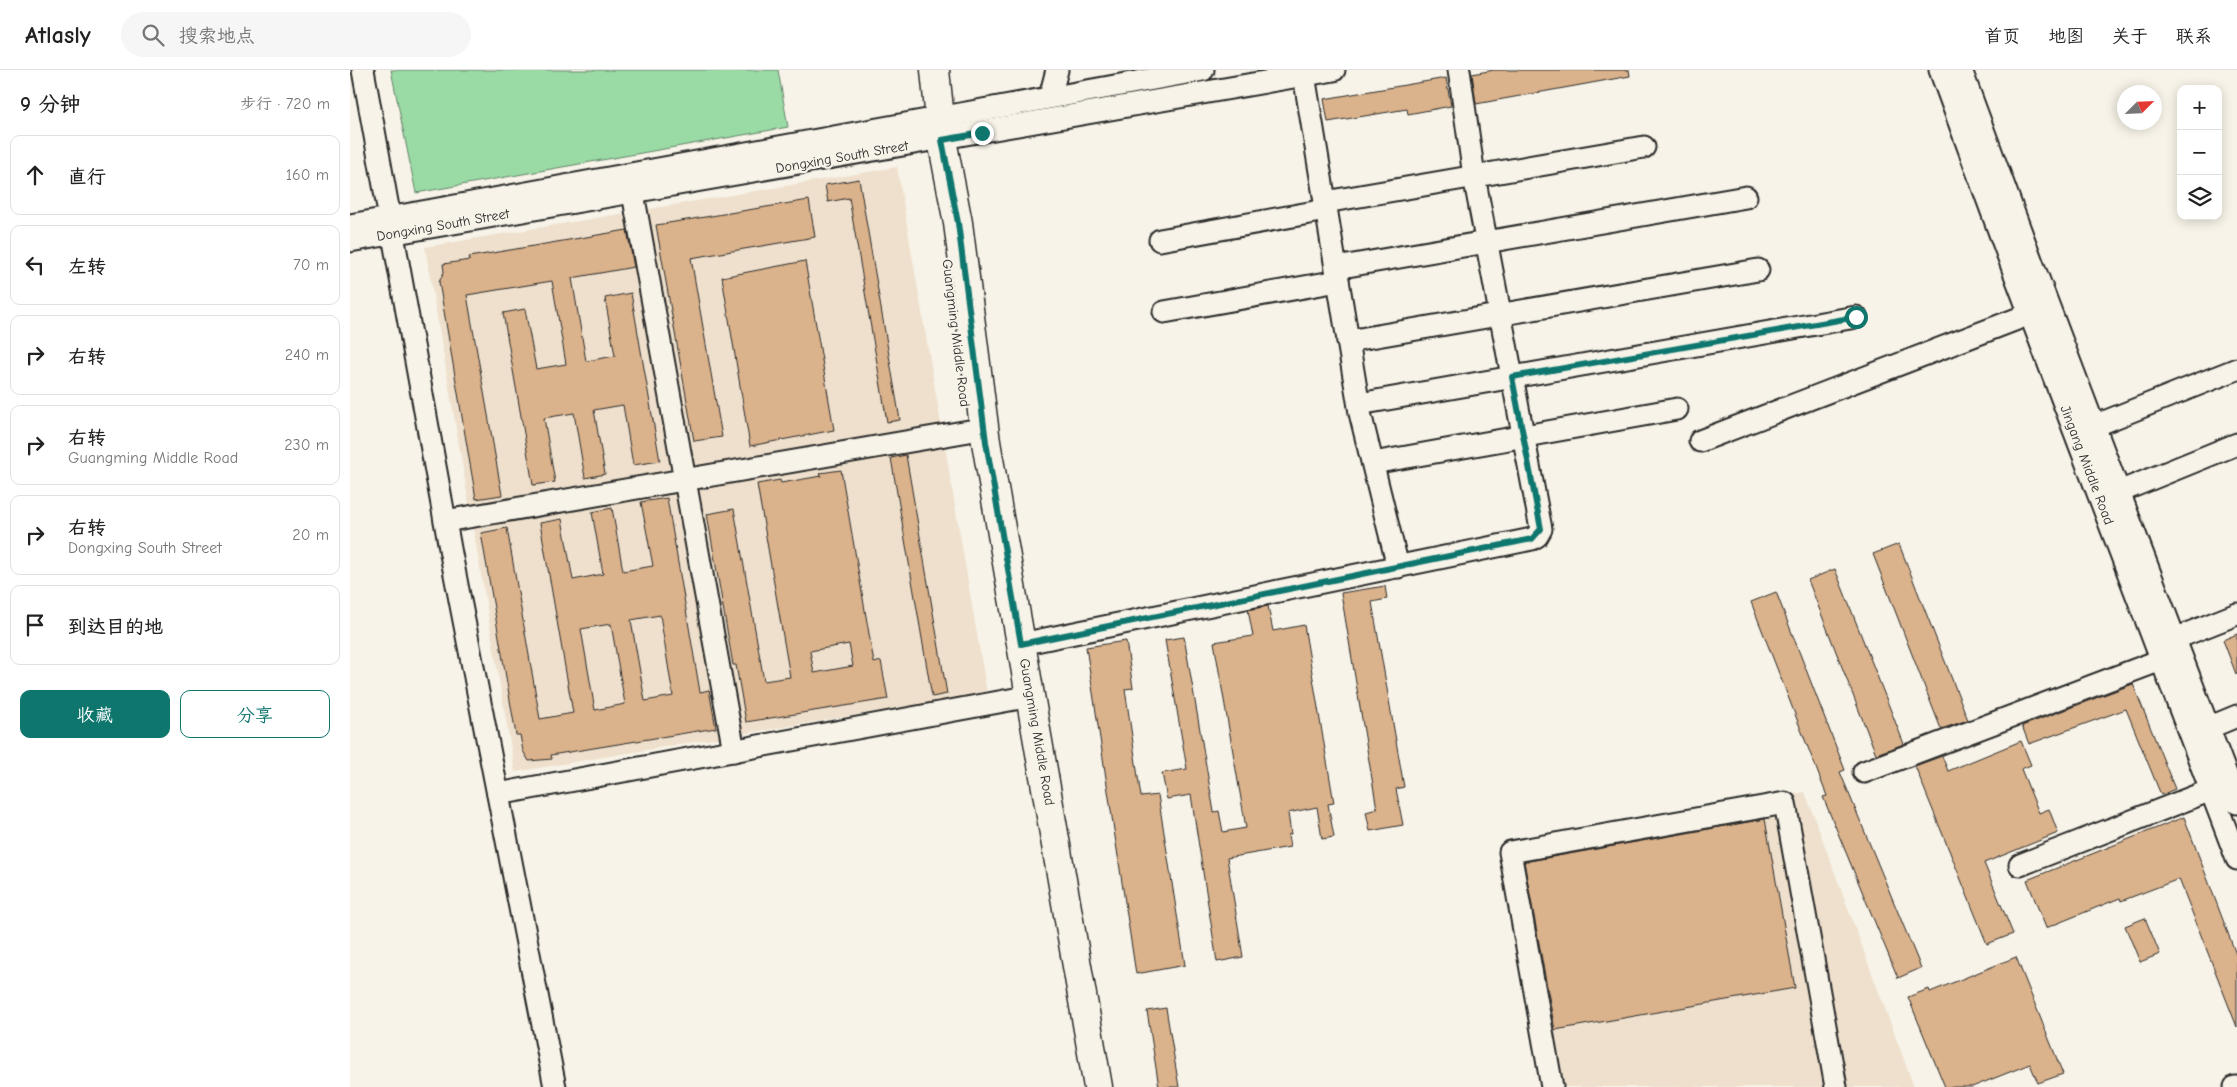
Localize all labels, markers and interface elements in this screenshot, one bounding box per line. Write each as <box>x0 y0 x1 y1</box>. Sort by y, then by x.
search box <box>121 12 471 57</box>
text: Atlasly <box>25 21 91 49</box>
icon: search <box>139 21 167 49</box>
text: 搜索地点 <box>179 25 255 47</box>
text: 首页 <box>1984 26 2020 47</box>
text: 地图 <box>2048 26 2084 47</box>
text: 关于 <box>2112 26 2148 47</box>
text: 联系 <box>2176 26 2212 47</box>
north arrow <box>2117 85 2162 130</box>
map controls <box>2177 85 2222 220</box>
button: + <box>2177 85 2222 130</box>
text: 9 分钟 <box>20 92 80 116</box>
text: 步行 · 720 m <box>240 95 330 113</box>
route end <box>971 122 994 145</box>
button: − <box>2177 130 2222 175</box>
street label: Dongxing South Street <box>774 137 911 177</box>
icon: ahead <box>21 161 49 189</box>
text: 直行 <box>68 166 106 188</box>
text: 160 m <box>286 166 329 184</box>
button: layers <box>2177 175 2222 220</box>
street label: Dongxing South Street <box>375 205 512 245</box>
icon: left <box>21 251 49 279</box>
text: 左转 <box>68 256 106 278</box>
text: 70 m <box>293 256 329 274</box>
street label: Guangming Middle Road <box>938 258 974 408</box>
route start <box>1845 306 1868 329</box>
icon: right <box>21 341 49 369</box>
text: 右转 <box>68 346 106 368</box>
text: 240 m <box>285 346 329 364</box>
street label: Jingang Middle Road <box>2056 403 2118 527</box>
text: 右转 <box>68 427 106 449</box>
icon: right <box>21 431 49 459</box>
text: 230 m <box>284 436 329 454</box>
text: Guangming Middle Road <box>68 449 238 467</box>
text: 右转 <box>68 517 106 539</box>
icon: right <box>21 521 49 549</box>
text: 20 m <box>292 526 329 544</box>
text: Dongxing South Street <box>68 539 222 557</box>
icon: arrive <box>21 611 49 639</box>
text: 到达目的地 <box>68 616 163 638</box>
street label: Guangming Middle Road <box>1016 657 1058 807</box>
button: 收藏 <box>20 690 170 738</box>
button: 分享 <box>180 690 330 738</box>

